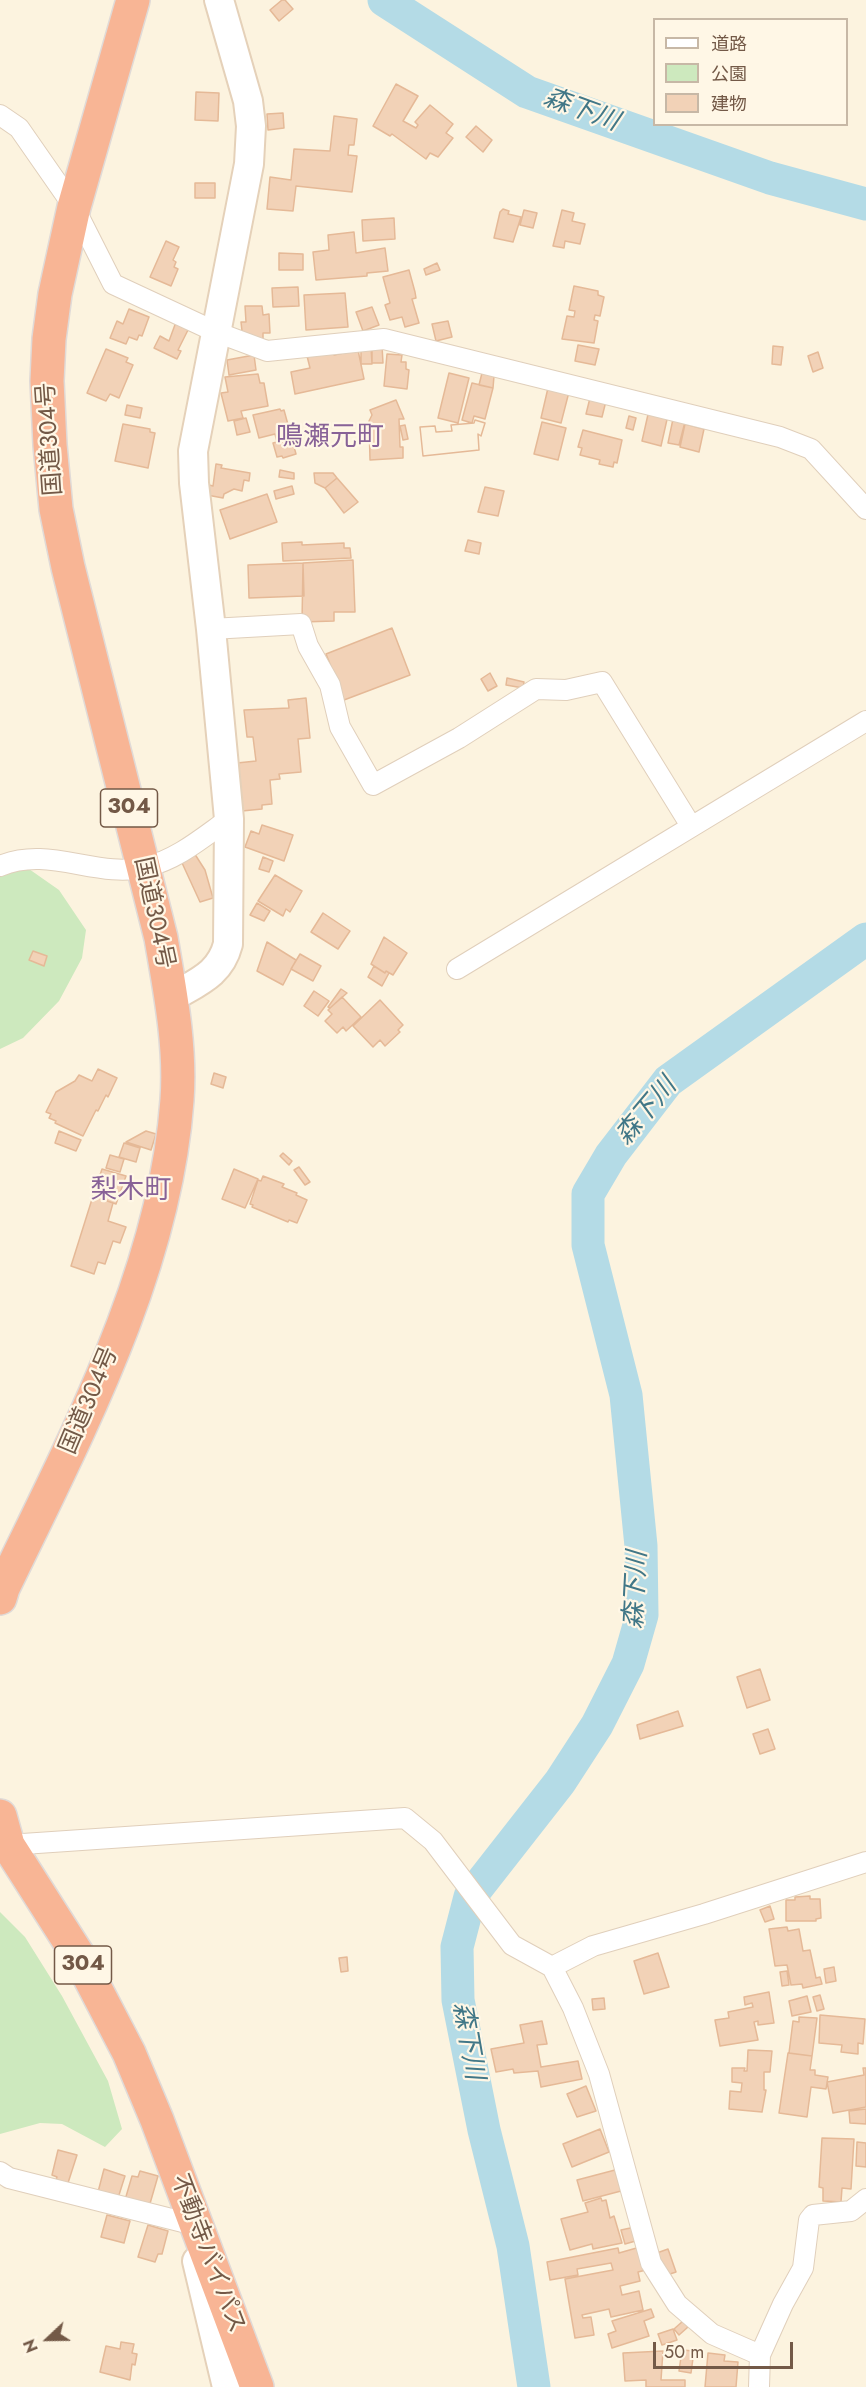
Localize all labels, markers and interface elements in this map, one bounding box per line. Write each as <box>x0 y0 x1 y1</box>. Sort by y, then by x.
legend <box>653 18 848 126</box>
text: 道路 <box>711 31 747 57</box>
text: 公園 <box>711 61 747 87</box>
water label: 森下川 <box>539 83 623 139</box>
text: 建物 <box>711 91 747 117</box>
street label: 国道304号 <box>33 381 69 497</box>
district label: 鳴瀬元町 <box>276 422 384 454</box>
road number: 304 <box>100 789 158 827</box>
street label: 国道304号 <box>127 854 179 972</box>
water label: 森下川 <box>610 1072 684 1152</box>
district label: 梨木町 <box>91 1175 171 1207</box>
street label: 国道304号 <box>55 1343 125 1459</box>
water label: 森下川 <box>619 1550 655 1630</box>
road number: 304 <box>54 1946 112 1984</box>
water label: 森下川 <box>445 2000 489 2082</box>
street label: 不動寺バイパス <box>163 2170 251 2338</box>
north arrow <box>18 2309 78 2369</box>
scale bar <box>656 2330 796 2368</box>
text: N <box>18 2336 44 2356</box>
text: 50 m <box>664 2339 704 2365</box>

